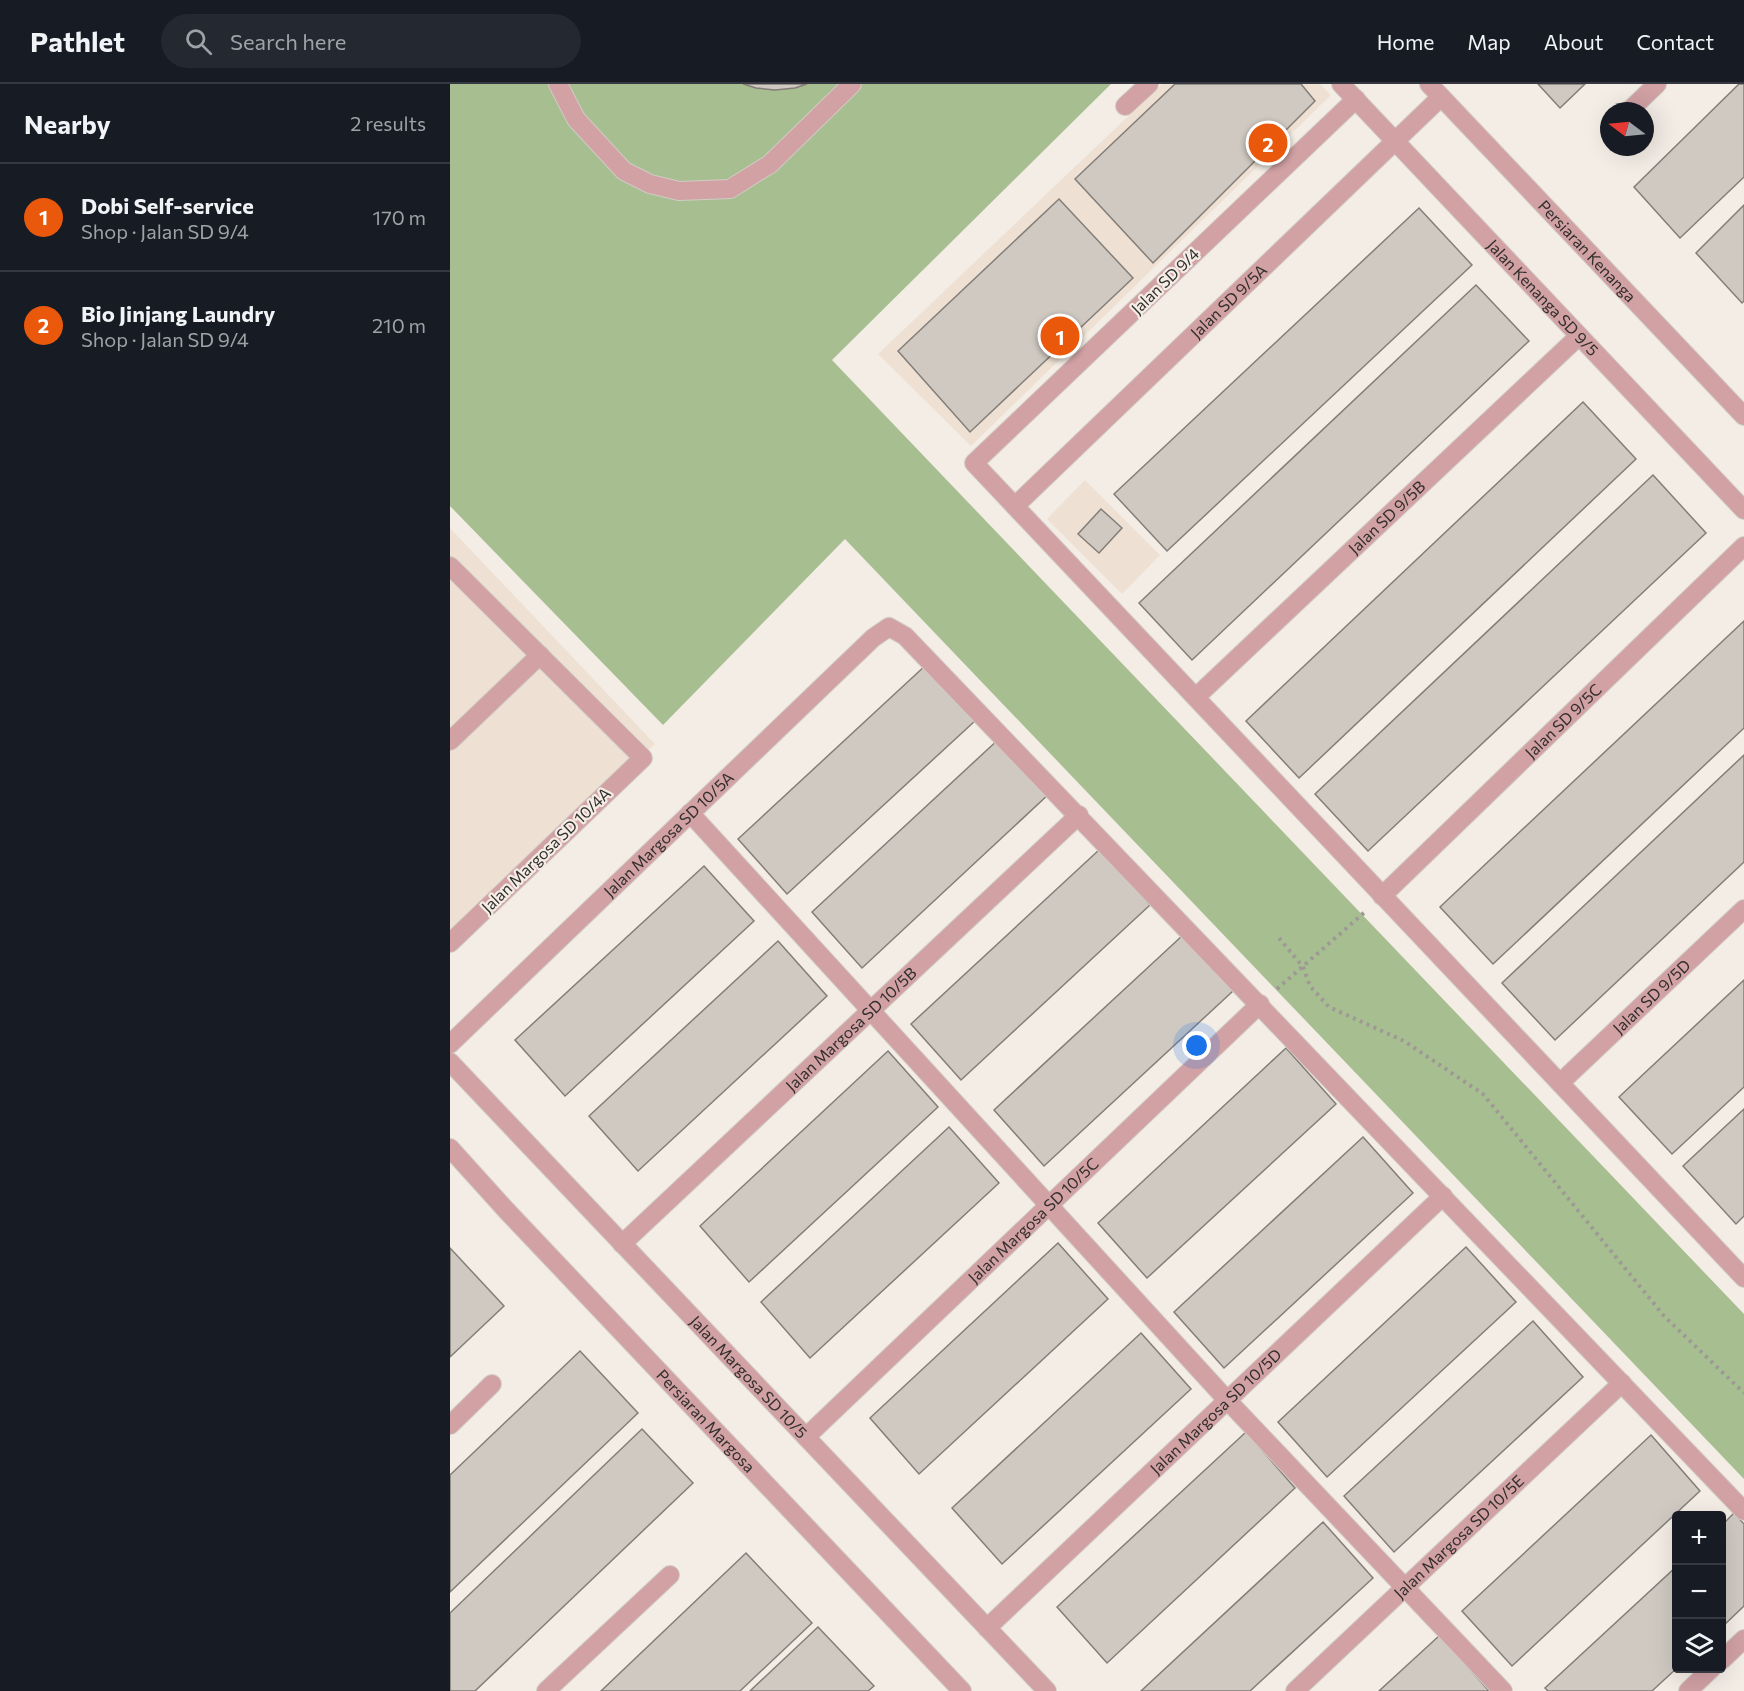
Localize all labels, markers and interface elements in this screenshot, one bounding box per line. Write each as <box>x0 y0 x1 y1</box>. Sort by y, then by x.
search box <box>161 14 581 68</box>
text: Pathlet <box>30 24 125 58</box>
icon: search <box>182 25 215 58</box>
text: Search here <box>230 28 346 55</box>
text: Home <box>1377 29 1434 54</box>
text: Map <box>1467 29 1511 54</box>
text: About <box>1544 29 1603 54</box>
text: Contact <box>1636 29 1714 54</box>
north arrow <box>1600 102 1654 156</box>
text: Nearby <box>24 108 111 139</box>
text: 2 results <box>350 111 426 135</box>
pin: 2 <box>1248 120 1288 166</box>
text: Dobi Self-service <box>81 192 254 219</box>
street label: Persiaran Kenanga <box>1535 196 1640 305</box>
text: 1 <box>39 205 48 229</box>
text: 170 m <box>373 205 426 229</box>
text: Shop · Jalan SD 9/4 <box>81 219 249 243</box>
street label: Jalan Kenanga SD 9/5 <box>1484 235 1603 359</box>
street label: Jalan SD 9/4 <box>1127 243 1203 318</box>
street label: Jalan SD 9/5A <box>1186 260 1270 342</box>
text: Bio Jinjang Laundry <box>81 300 275 327</box>
text: 2 <box>38 313 49 337</box>
text: 210 m <box>372 313 426 337</box>
pin: 1 <box>1040 314 1080 358</box>
text: Shop · Jalan SD 9/4 <box>81 327 249 351</box>
street label: Jalan SD 9/5B <box>1344 476 1429 557</box>
street label: Jalan SD 9/5C <box>1521 679 1605 762</box>
street label: Jalan Margosa SD 10/5A <box>599 767 737 900</box>
street label: Jalan Margosa SD 10/4A <box>477 783 614 916</box>
street label: Jalan SD 9/5D <box>1609 955 1694 1037</box>
street label: Jalan Margosa SD 10/5B <box>781 963 920 1095</box>
your location <box>1182 1031 1211 1060</box>
street label: Jalan Margosa SD 10/5C <box>964 1153 1102 1286</box>
street label: Jalan Margosa SD 10/5 <box>687 1311 812 1442</box>
street label: Jalan Margosa SD 10/5D <box>1146 1344 1285 1478</box>
street label: Persiaran Margosa <box>653 1365 759 1476</box>
street label: Jalan Margosa SD 10/5E <box>1390 1471 1527 1602</box>
map controls <box>1672 1511 1726 1673</box>
button: + <box>1672 1511 1726 1565</box>
button: − <box>1672 1565 1726 1619</box>
button: layers <box>1672 1619 1726 1673</box>

